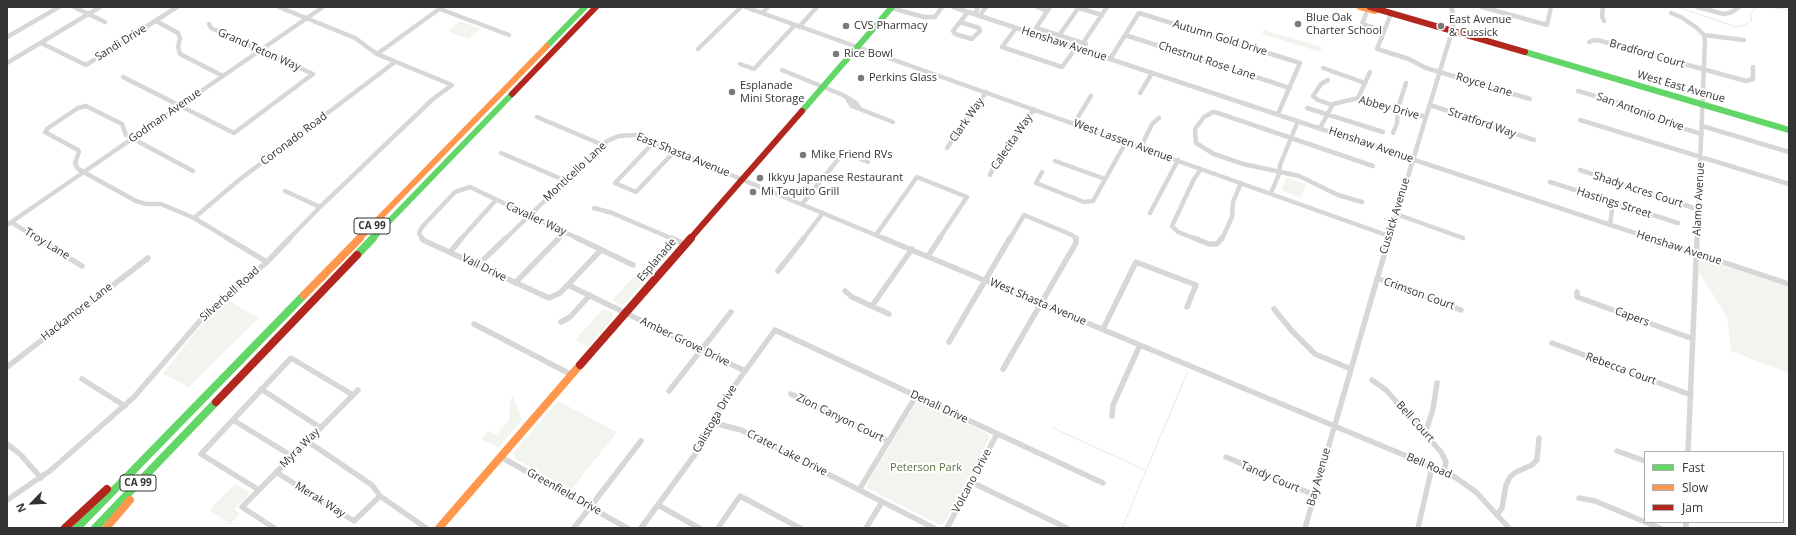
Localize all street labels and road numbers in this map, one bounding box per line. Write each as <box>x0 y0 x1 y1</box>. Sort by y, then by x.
street label: Autumn Gold Drive <box>1171 17 1269 59</box>
street label: Sandi Drive <box>93 22 149 64</box>
street label: Henshaw Avenue <box>1020 24 1108 64</box>
street label: Grand Teton Way <box>216 26 302 74</box>
street label: Bradford Court <box>1608 37 1686 71</box>
street label: Chestnut Rose Lane <box>1157 39 1257 83</box>
street label: West East Avenue <box>1635 68 1727 106</box>
street label: Royce Lane <box>1454 70 1514 100</box>
street label: Godman Avenue <box>126 86 204 146</box>
street label: San Antonio Drive <box>1595 90 1685 134</box>
street label: Abbey Drive <box>1357 94 1421 122</box>
street label: Clark Way <box>947 95 987 145</box>
street label: Stratford Way <box>1446 105 1518 141</box>
street label: Coronado Road <box>258 110 330 168</box>
street label: Calecita Way <box>988 111 1036 173</box>
street label: West Lassen Avenue <box>1072 117 1174 165</box>
street label: Henshaw Avenue <box>1327 124 1415 166</box>
street label: East Shasta Avenue <box>634 130 732 180</box>
street label: Monticello Lane <box>541 139 609 205</box>
street label: Alamo Avenue <box>1690 162 1708 236</box>
street label: Shady Acres Court <box>1591 169 1685 211</box>
street label: Cussick Avenue <box>1377 176 1413 256</box>
street label: Hastings Street <box>1575 185 1653 221</box>
street label: Cavalier Way <box>504 199 568 239</box>
road number: CA 99 <box>354 218 390 234</box>
street label: Troy Lane <box>22 225 72 263</box>
street label: Henshaw Avenue <box>1635 228 1723 268</box>
street label: Esplanade <box>635 236 679 284</box>
street label: Vail Drive <box>460 252 508 284</box>
street label: Silverbell Road <box>198 264 262 324</box>
street label: Crimson Court <box>1382 275 1456 313</box>
street label: West Shasta Avenue <box>988 276 1088 328</box>
street label: Hackamore Lane <box>39 280 115 344</box>
street label: Capers <box>1613 305 1651 329</box>
street label: Amber Grove Drive <box>638 315 732 369</box>
street label: Rebecca Court <box>1584 350 1658 388</box>
street label: Calistoga Drive <box>690 383 740 455</box>
street label: Denali Drive <box>908 388 970 426</box>
street label: Zion Canyon Court <box>794 391 886 445</box>
street label: Bell Court <box>1393 399 1437 445</box>
street label: Myra Way <box>277 425 323 471</box>
street label: Crater Lake Drive <box>745 427 829 479</box>
street label: Bay Avenue <box>1304 446 1334 508</box>
street label: Volcano Drive <box>950 447 994 515</box>
street label: Bell Road <box>1404 451 1454 481</box>
street label: Tandy Court <box>1239 459 1301 495</box>
street label: Greenfield Drive <box>524 466 604 518</box>
road number: CA 99 <box>120 475 156 491</box>
street label: Merak Way <box>292 479 348 521</box>

